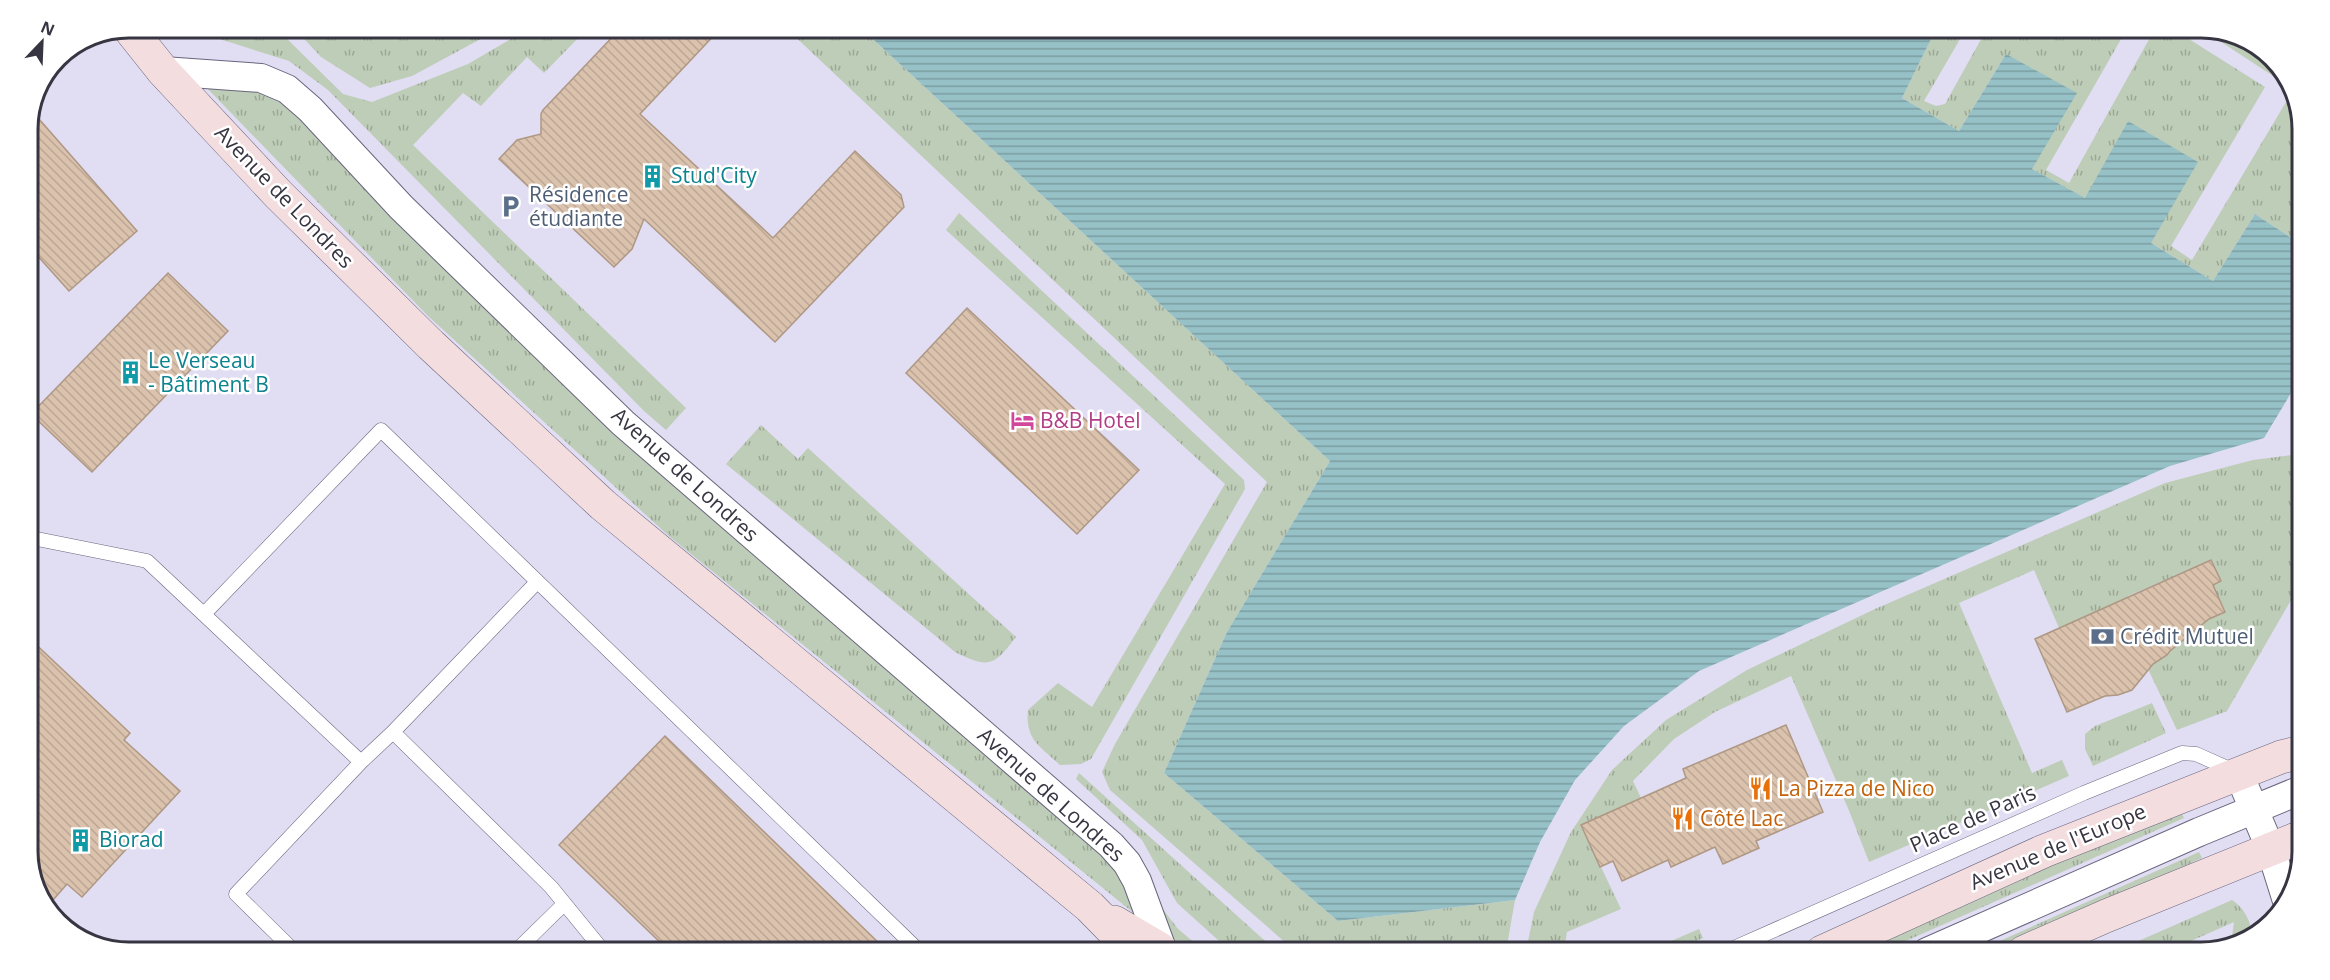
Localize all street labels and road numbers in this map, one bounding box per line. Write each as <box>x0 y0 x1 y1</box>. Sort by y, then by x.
street label: Avenue de Londres <box>209 119 360 274</box>
street label: Avenue de Londres <box>606 401 765 548</box>
street label: Avenue de Londres <box>972 721 1131 868</box>
street label: Place de Paris <box>1905 778 2040 858</box>
street label: Avenue de l'Europe <box>1965 796 2150 896</box>

